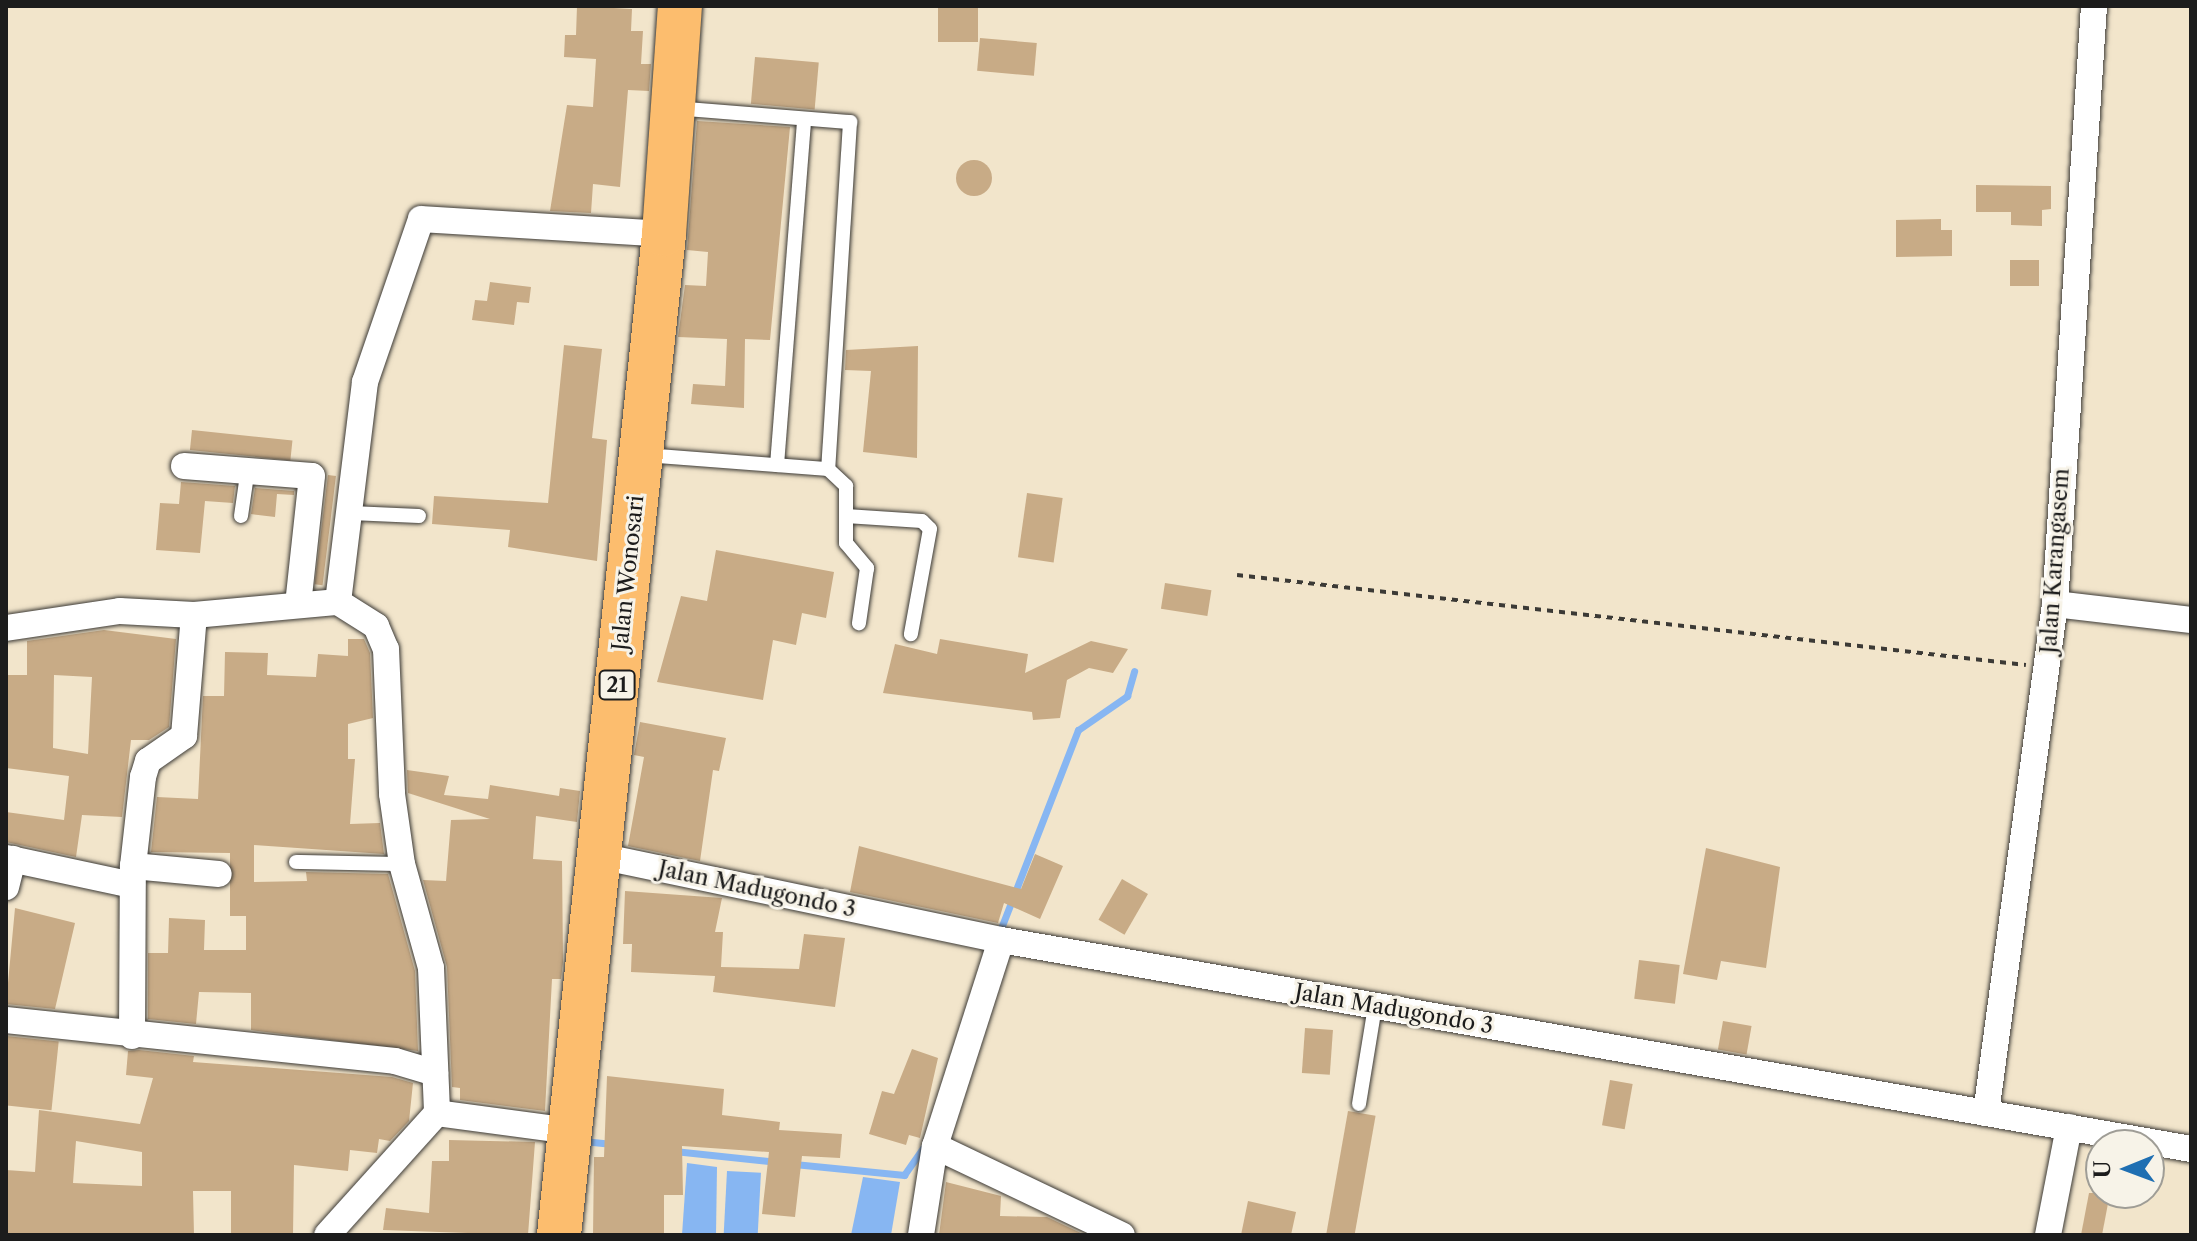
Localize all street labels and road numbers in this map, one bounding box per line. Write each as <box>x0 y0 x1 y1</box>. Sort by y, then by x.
street label: Jalan Karangasem <box>2035 467 2075 655</box>
street label: Jalan Wonosari <box>607 494 649 652</box>
road number: 21 <box>597 669 637 701</box>
street label: Jalan Madugondo 3 <box>656 855 858 923</box>
street label: Jalan Madugondo 3 <box>1293 979 1495 1039</box>

